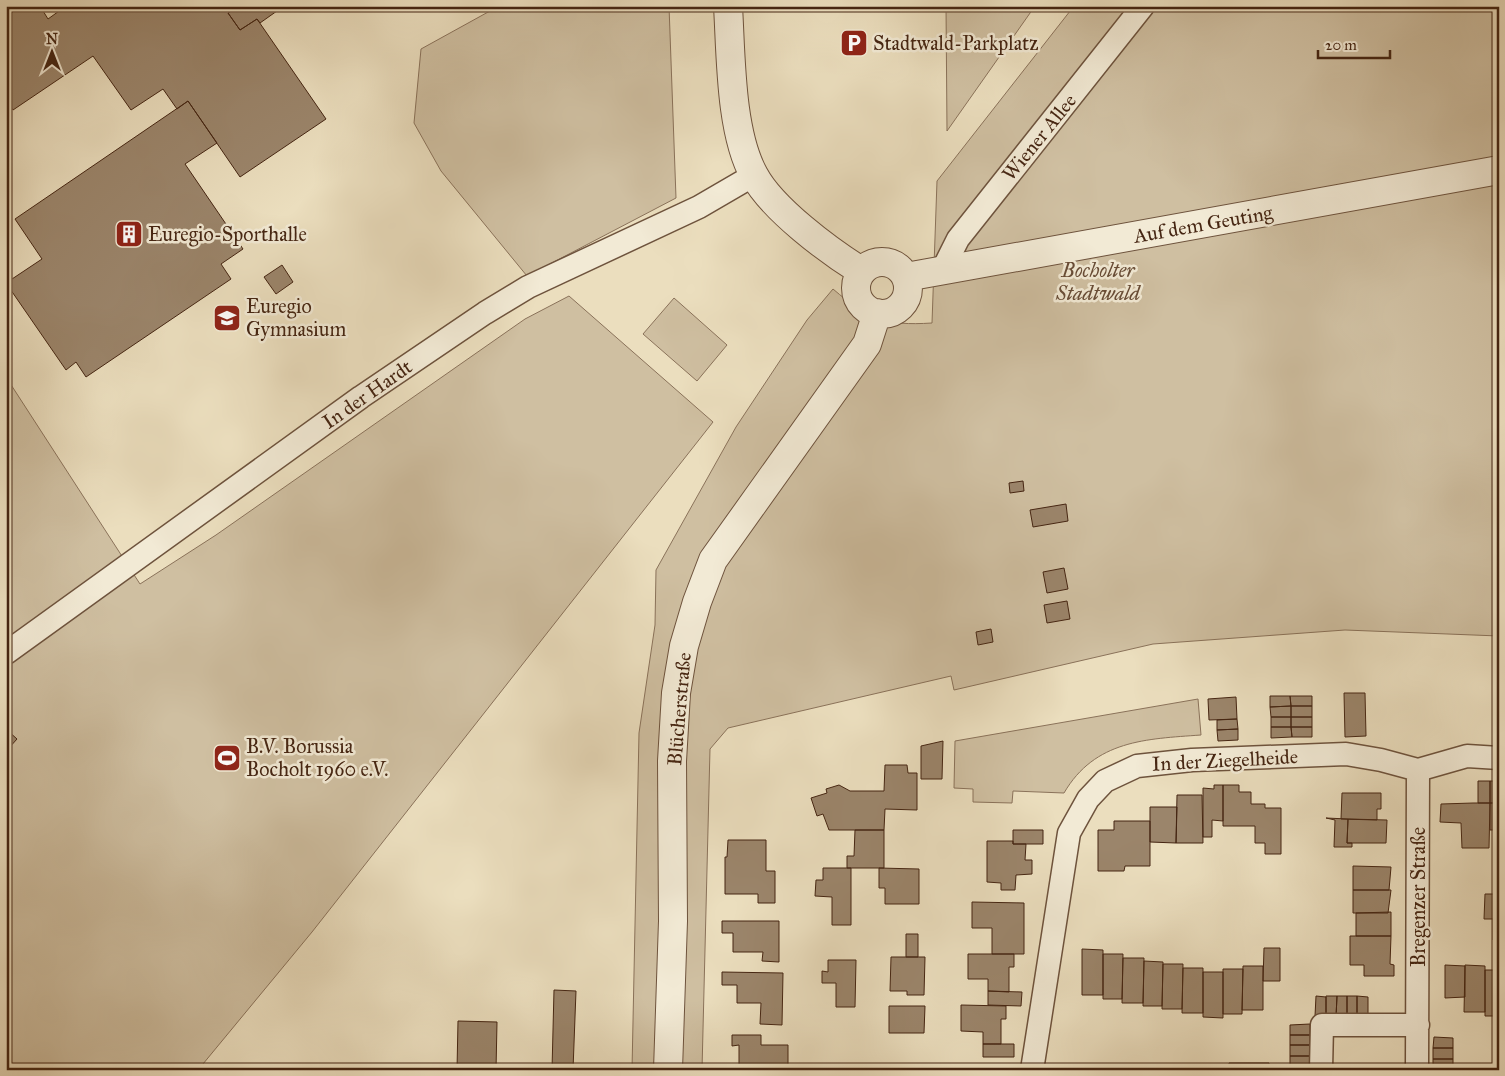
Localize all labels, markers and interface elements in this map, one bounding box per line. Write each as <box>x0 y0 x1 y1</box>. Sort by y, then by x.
north arrow <box>28 28 78 78</box>
parking icon: Stadtwald-Parkplatz <box>839 28 869 58</box>
scale bar <box>1318 28 1390 60</box>
text: N <box>46 31 58 48</box>
place label: Stadtwald-Parkplatz <box>873 31 1038 55</box>
text: 20 m <box>1325 36 1357 54</box>
street label: Wiener Allee <box>997 89 1081 185</box>
street label: Auf dem Geuting <box>1131 200 1275 249</box>
building icon: Euregio-Sporthalle <box>114 219 144 249</box>
place label: Euregio-Sporthalle <box>148 222 307 247</box>
park label: Bocholter Stadtwald <box>1055 258 1142 305</box>
place label: Euregio Gymnasium <box>246 294 346 341</box>
school or university icon: Euregio Gymnasium <box>212 303 242 333</box>
street label: In der Hardt <box>317 354 417 434</box>
street label: Blücherstraße <box>662 651 696 767</box>
place label: B.V. Borussia Bocholt 1960 e.V. <box>246 734 388 781</box>
sports icon: B.V. Borussia Bocholt 1960 e.V. <box>212 743 242 773</box>
street label: In der Ziegelheide <box>1151 744 1299 777</box>
street label: Bregenzer Straße <box>1406 827 1431 967</box>

